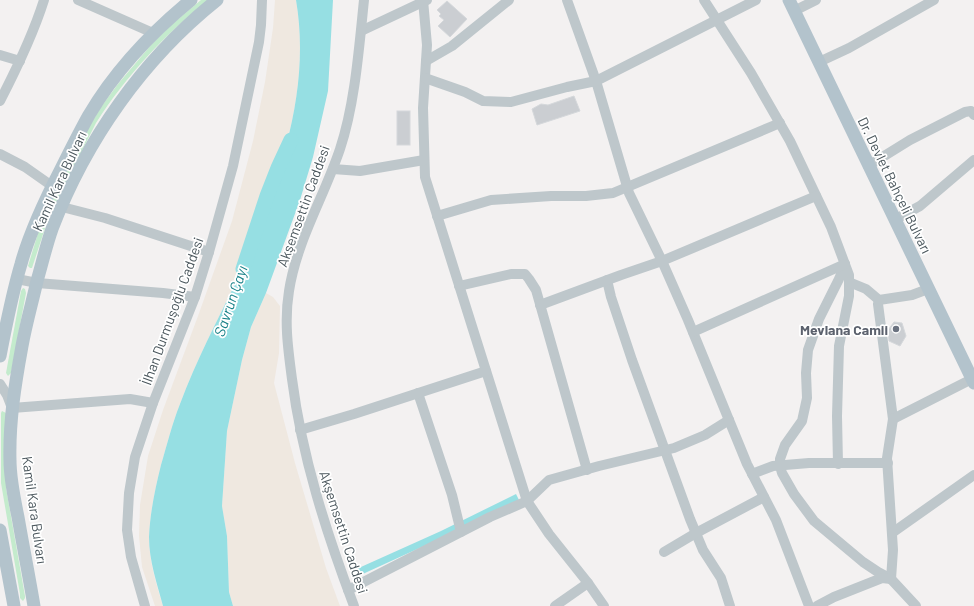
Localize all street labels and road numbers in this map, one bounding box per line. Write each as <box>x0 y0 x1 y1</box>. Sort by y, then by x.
street label: Dr. Devlet Bahçeli Bulvarı <box>855 114 935 256</box>
street label: Kamil Kara Bulvarı <box>28 128 90 234</box>
street label: Akşemsettin Caddesi <box>273 143 333 269</box>
street label: İlhan Durmuşoğlu Caddesi <box>137 235 207 387</box>
street label: Kamil Kara Bulvarı <box>19 455 51 565</box>
street label: Akşemsettin Caddesi <box>316 469 372 595</box>

